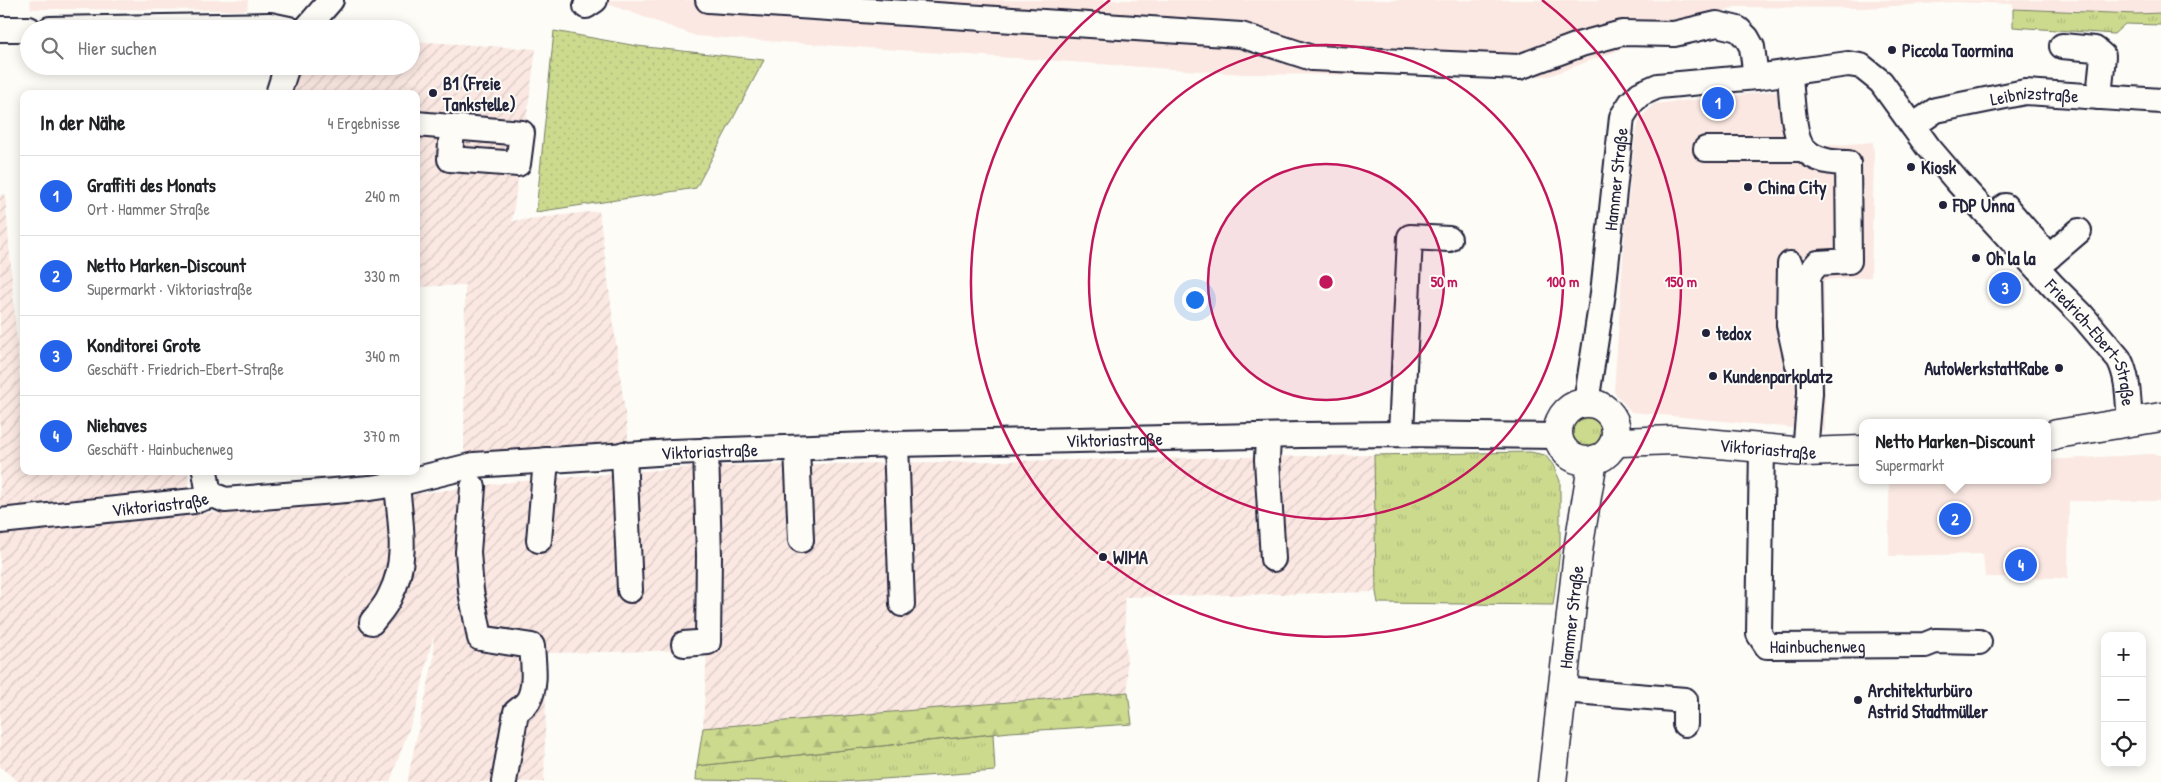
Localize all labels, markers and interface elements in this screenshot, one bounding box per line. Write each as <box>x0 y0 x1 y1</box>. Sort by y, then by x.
search box <box>20 20 420 75</box>
icon: search <box>38 34 66 62</box>
text: Hier suchen <box>78 35 157 61</box>
place label: Piccola Taormina <box>1902 38 2014 63</box>
marker: Piccola Taormina <box>1886 44 1898 56</box>
place label: B1 (Freie Tankstelle) <box>442 71 516 117</box>
street label: Leibnizstraße <box>1988 79 2079 111</box>
pin: 1 <box>1702 84 1734 122</box>
marker: B1 (Freie Tankstelle) <box>427 87 439 99</box>
text: In der Nähe <box>40 108 125 137</box>
text: 4 Ergebnisse <box>328 112 400 134</box>
street label: Hammer Straße <box>1597 126 1633 232</box>
place label: Kiosk <box>1921 155 1957 180</box>
marker: Kiosk <box>1905 161 1917 173</box>
text: Graffiti des Monats <box>87 172 216 198</box>
place label: China City <box>1758 175 1827 201</box>
marker: China City <box>1742 181 1754 193</box>
text: 1 <box>53 185 59 207</box>
text: 240 m <box>365 185 400 207</box>
place label: FDP Unna <box>1952 193 2015 218</box>
text: Ort · Hammer Straße <box>87 198 210 220</box>
marker: FDP Unna <box>1937 199 1949 211</box>
place label: Oh la la <box>1986 246 2036 271</box>
text: Netto Marken-Discount <box>87 252 246 278</box>
marker: Oh la la <box>1970 252 1982 264</box>
text: 2 <box>52 265 60 287</box>
text: 330 m <box>364 265 400 287</box>
pin: 3 <box>1989 269 2021 307</box>
text: 50 m <box>1431 271 1457 292</box>
text: 100 m <box>1547 271 1579 292</box>
text: 150 m <box>1665 271 1697 292</box>
street label: Friedrich-Ebert-Straße <box>2039 272 2141 407</box>
centre of rings <box>1317 273 1335 291</box>
text: Supermarkt · Viktoriastraße <box>87 278 252 300</box>
your location <box>1182 287 1208 313</box>
place label: tedox <box>1715 321 1752 346</box>
marker: tedox <box>1700 327 1712 339</box>
text: Konditorei Grote <box>87 332 201 358</box>
text: 3 <box>52 345 60 367</box>
text: 340 m <box>365 345 400 367</box>
place label: AutoWerkstattRabe <box>1925 356 2050 381</box>
text: Geschäft · Friedrich-Ebert-Straße <box>87 358 284 380</box>
marker: AutoWerkstattRabe <box>2053 362 2065 374</box>
place label: Kundenparkplatz <box>1723 364 1833 390</box>
marker: Kundenparkplatz <box>1707 370 1719 382</box>
text: Niehaves <box>87 412 147 438</box>
popup <box>1859 419 2051 484</box>
text: 4 <box>53 425 59 447</box>
text: 370 m <box>363 425 400 447</box>
street label: Viktoriastraße <box>1066 426 1163 453</box>
text: Netto Marken-Discount <box>1876 428 2034 454</box>
street label: Viktoriastraße <box>1719 432 1817 465</box>
street label: Viktoriastraße <box>660 436 758 465</box>
text: Geschäft · Hainbuchenweg <box>87 438 233 460</box>
text: Supermarkt <box>1876 454 1944 476</box>
street label: Viktoriastraße <box>111 485 212 522</box>
pin: 2 <box>1939 500 1971 538</box>
place label: WIMA <box>1113 545 1148 570</box>
pin: 4 <box>2005 546 2037 584</box>
marker: WIMA <box>1097 551 1109 563</box>
street label: Hammer Straße <box>1552 564 1589 670</box>
map controls <box>2101 632 2146 767</box>
button: + <box>2101 632 2146 677</box>
street label: Hainbuchenweg <box>1770 633 1865 658</box>
button: − <box>2101 677 2146 722</box>
place label: Architekturbüro Astrid Stadtmüller <box>1868 678 1988 724</box>
marker: Architekturbüro Astrid Stadtmüller <box>1852 694 1864 706</box>
button: locate <box>2101 722 2146 767</box>

